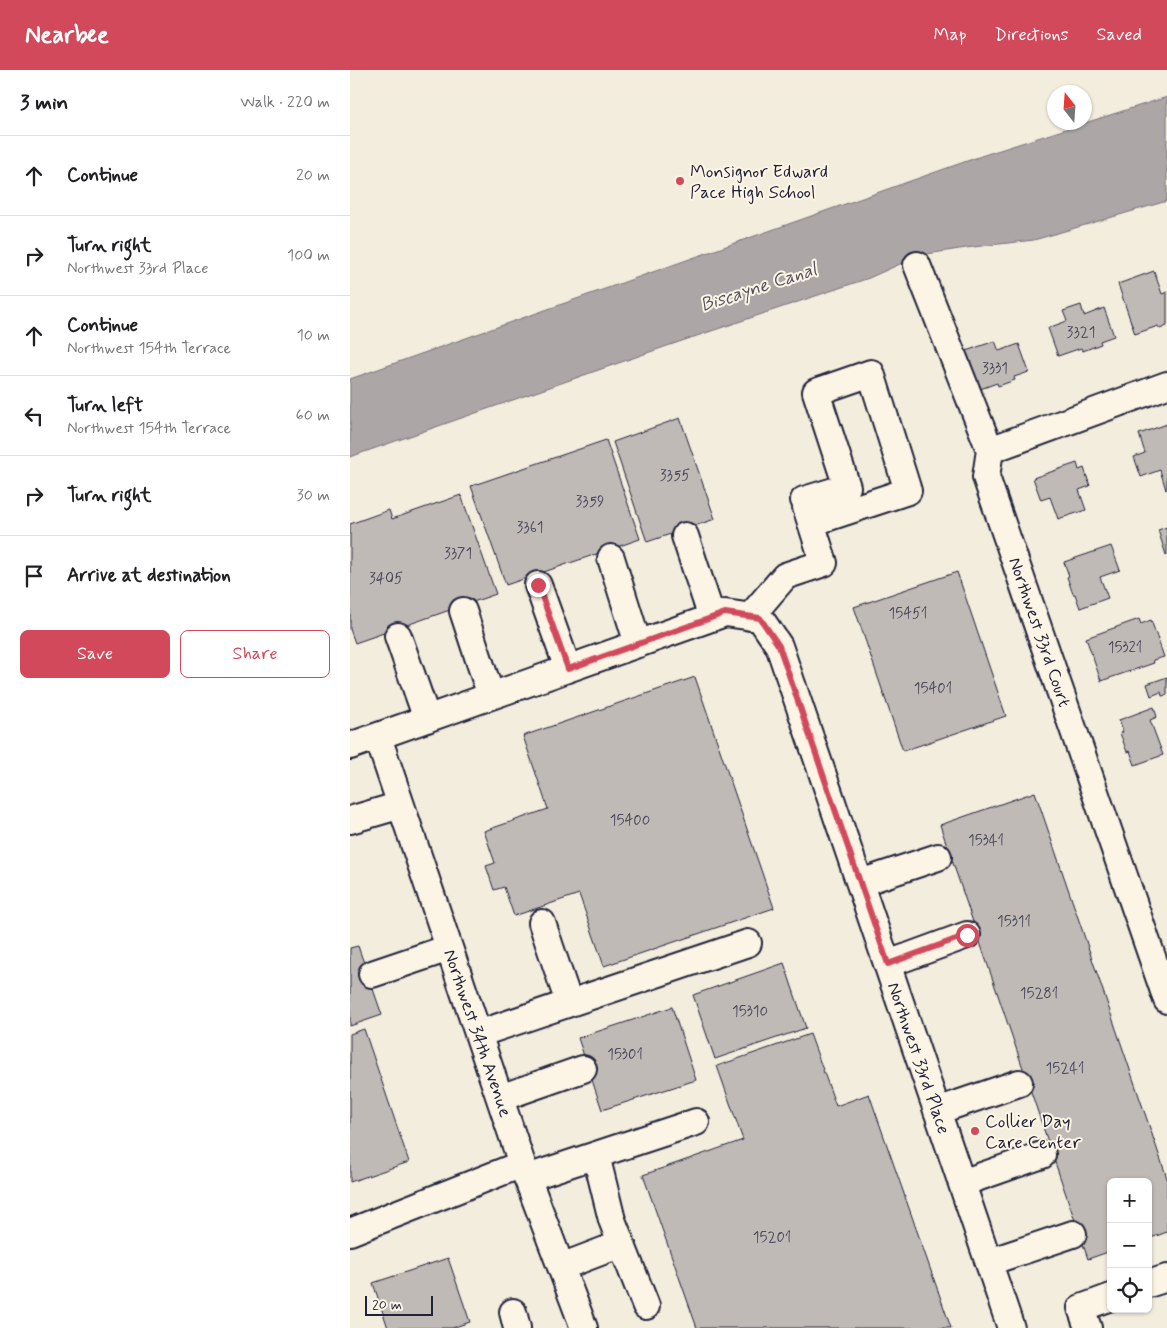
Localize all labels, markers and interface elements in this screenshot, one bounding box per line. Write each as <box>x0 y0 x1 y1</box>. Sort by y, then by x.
text: Nearbee <box>25 20 109 51</box>
text: Map <box>934 23 967 47</box>
text: Directions <box>995 23 1069 47</box>
text: Saved <box>1097 23 1142 47</box>
north arrow <box>1047 85 1092 130</box>
text: 3 min <box>20 89 68 117</box>
text: Walk · 220 m <box>240 92 330 113</box>
place label: Monsignor Edward Pace High School <box>690 160 828 205</box>
icon: ahead <box>20 162 48 190</box>
text: Continue <box>67 163 138 188</box>
text: 20 m <box>296 165 330 186</box>
marker: Monsignor Edward Pace High School <box>674 175 686 187</box>
text: Turn right <box>67 233 151 258</box>
icon: right <box>20 242 48 270</box>
text: 100 m <box>287 245 330 266</box>
water label: Biscayne Canal <box>697 256 821 318</box>
text: Northwest 33rd Place <box>67 258 208 279</box>
text: Continue <box>67 313 138 338</box>
icon: ahead <box>20 322 48 350</box>
house number: 3321 <box>1067 323 1095 343</box>
text: 10 m <box>297 325 330 346</box>
text: Northwest 154th Terrace <box>67 338 231 359</box>
house number: 3331 <box>982 359 1008 379</box>
text: Turn left <box>67 393 143 418</box>
icon: left <box>20 402 48 430</box>
text: 60 m <box>296 405 330 426</box>
text: Northwest 154th Terrace <box>67 418 231 439</box>
house number: 3355 <box>660 466 690 486</box>
icon: right <box>20 482 48 510</box>
text: Turn right <box>67 483 151 508</box>
text: 30 m <box>297 485 330 506</box>
house number: 3359 <box>576 492 604 512</box>
house number: 3361 <box>517 518 543 538</box>
house number: 3371 <box>444 544 472 564</box>
street label: Northwest 33rd Court <box>1002 554 1076 711</box>
icon: arrive <box>20 562 48 590</box>
text: Arrive at destination <box>67 563 231 588</box>
house number: 3405 <box>369 569 403 589</box>
route end <box>527 574 550 597</box>
house number: 15451 <box>889 604 928 624</box>
button: Save <box>20 630 170 678</box>
button: Share <box>180 630 330 678</box>
house number: 15321 <box>1108 638 1142 658</box>
house number: 15401 <box>914 679 952 699</box>
house number: 15400 <box>610 811 650 831</box>
house number: 15341 <box>968 831 1004 851</box>
house number: 15311 <box>997 912 1031 932</box>
route start <box>956 924 979 947</box>
street label: Northwest 34th Avenue <box>437 946 517 1121</box>
street label: Northwest 33rd Place <box>881 979 955 1137</box>
house number: 15281 <box>1020 984 1058 1004</box>
house number: 15310 <box>732 1002 768 1022</box>
house number: 15301 <box>607 1045 643 1065</box>
house number: 15241 <box>1046 1059 1084 1079</box>
place label: Collier Day Care Center <box>985 1110 1081 1155</box>
marker: Collier Day Care Center <box>969 1125 981 1137</box>
map controls <box>1107 1178 1152 1313</box>
button: + <box>1107 1178 1152 1223</box>
button: − <box>1107 1223 1152 1268</box>
house number: 15201 <box>753 1228 791 1248</box>
button: locate <box>1107 1268 1152 1313</box>
scale bar <box>365 1293 432 1316</box>
text: 20 m <box>372 1296 402 1314</box>

